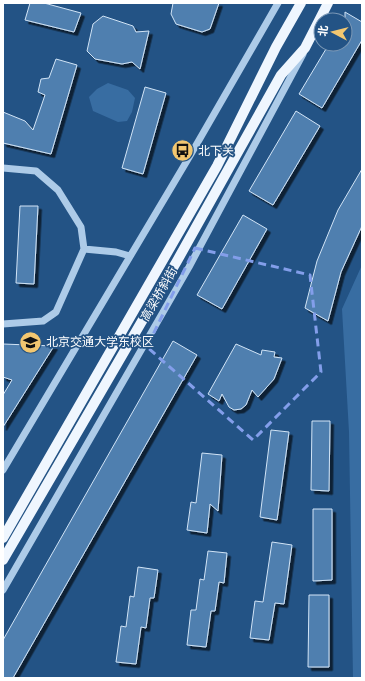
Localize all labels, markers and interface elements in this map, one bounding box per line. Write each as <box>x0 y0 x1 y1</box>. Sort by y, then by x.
north arrow <box>313 12 353 52</box>
text: 北 <box>317 25 330 37</box>
bus stop icon: 北下关 <box>169 138 195 164</box>
place label: 北下关 <box>198 145 234 157</box>
street label: 高梁桥斜街 <box>138 265 179 323</box>
school or university icon: 北京交通大学东校区 <box>18 329 44 355</box>
place label: 北京交通大学东校区 <box>46 335 154 348</box>

